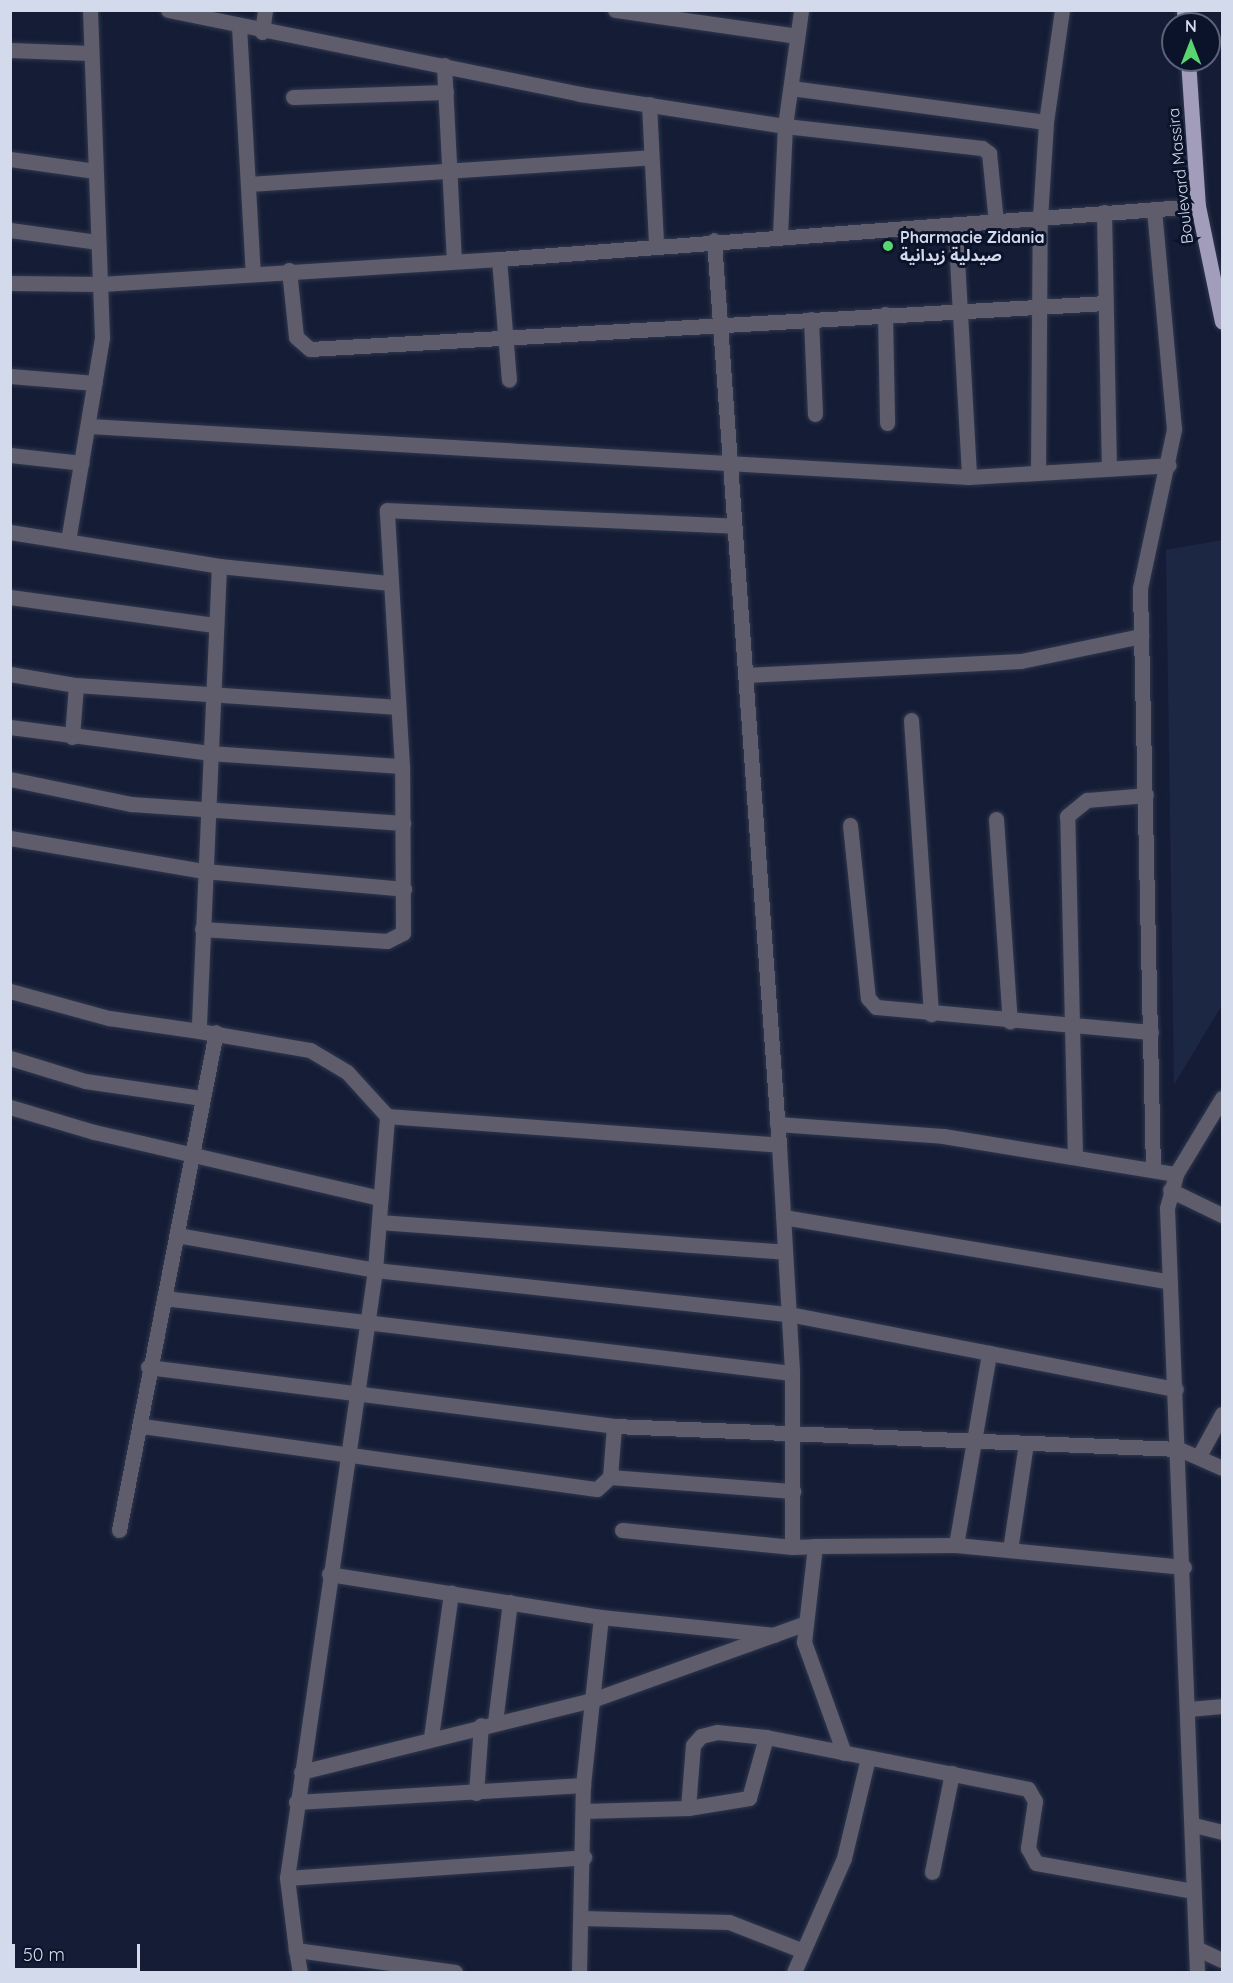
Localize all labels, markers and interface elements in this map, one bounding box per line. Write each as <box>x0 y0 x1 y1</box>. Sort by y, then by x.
north arrow <box>1161 12 1221 72</box>
text: N <box>1185 16 1197 36</box>
street label: Boulevard Massira <box>1163 107 1197 245</box>
place label: Pharmacie Zidania صيدلية زيدانية <box>900 227 1044 265</box>
marker: Pharmacie Zidania صيدلية زيدانية <box>881 239 895 253</box>
scale bar <box>15 1932 142 1970</box>
text: 50 m <box>23 1943 65 1966</box>

